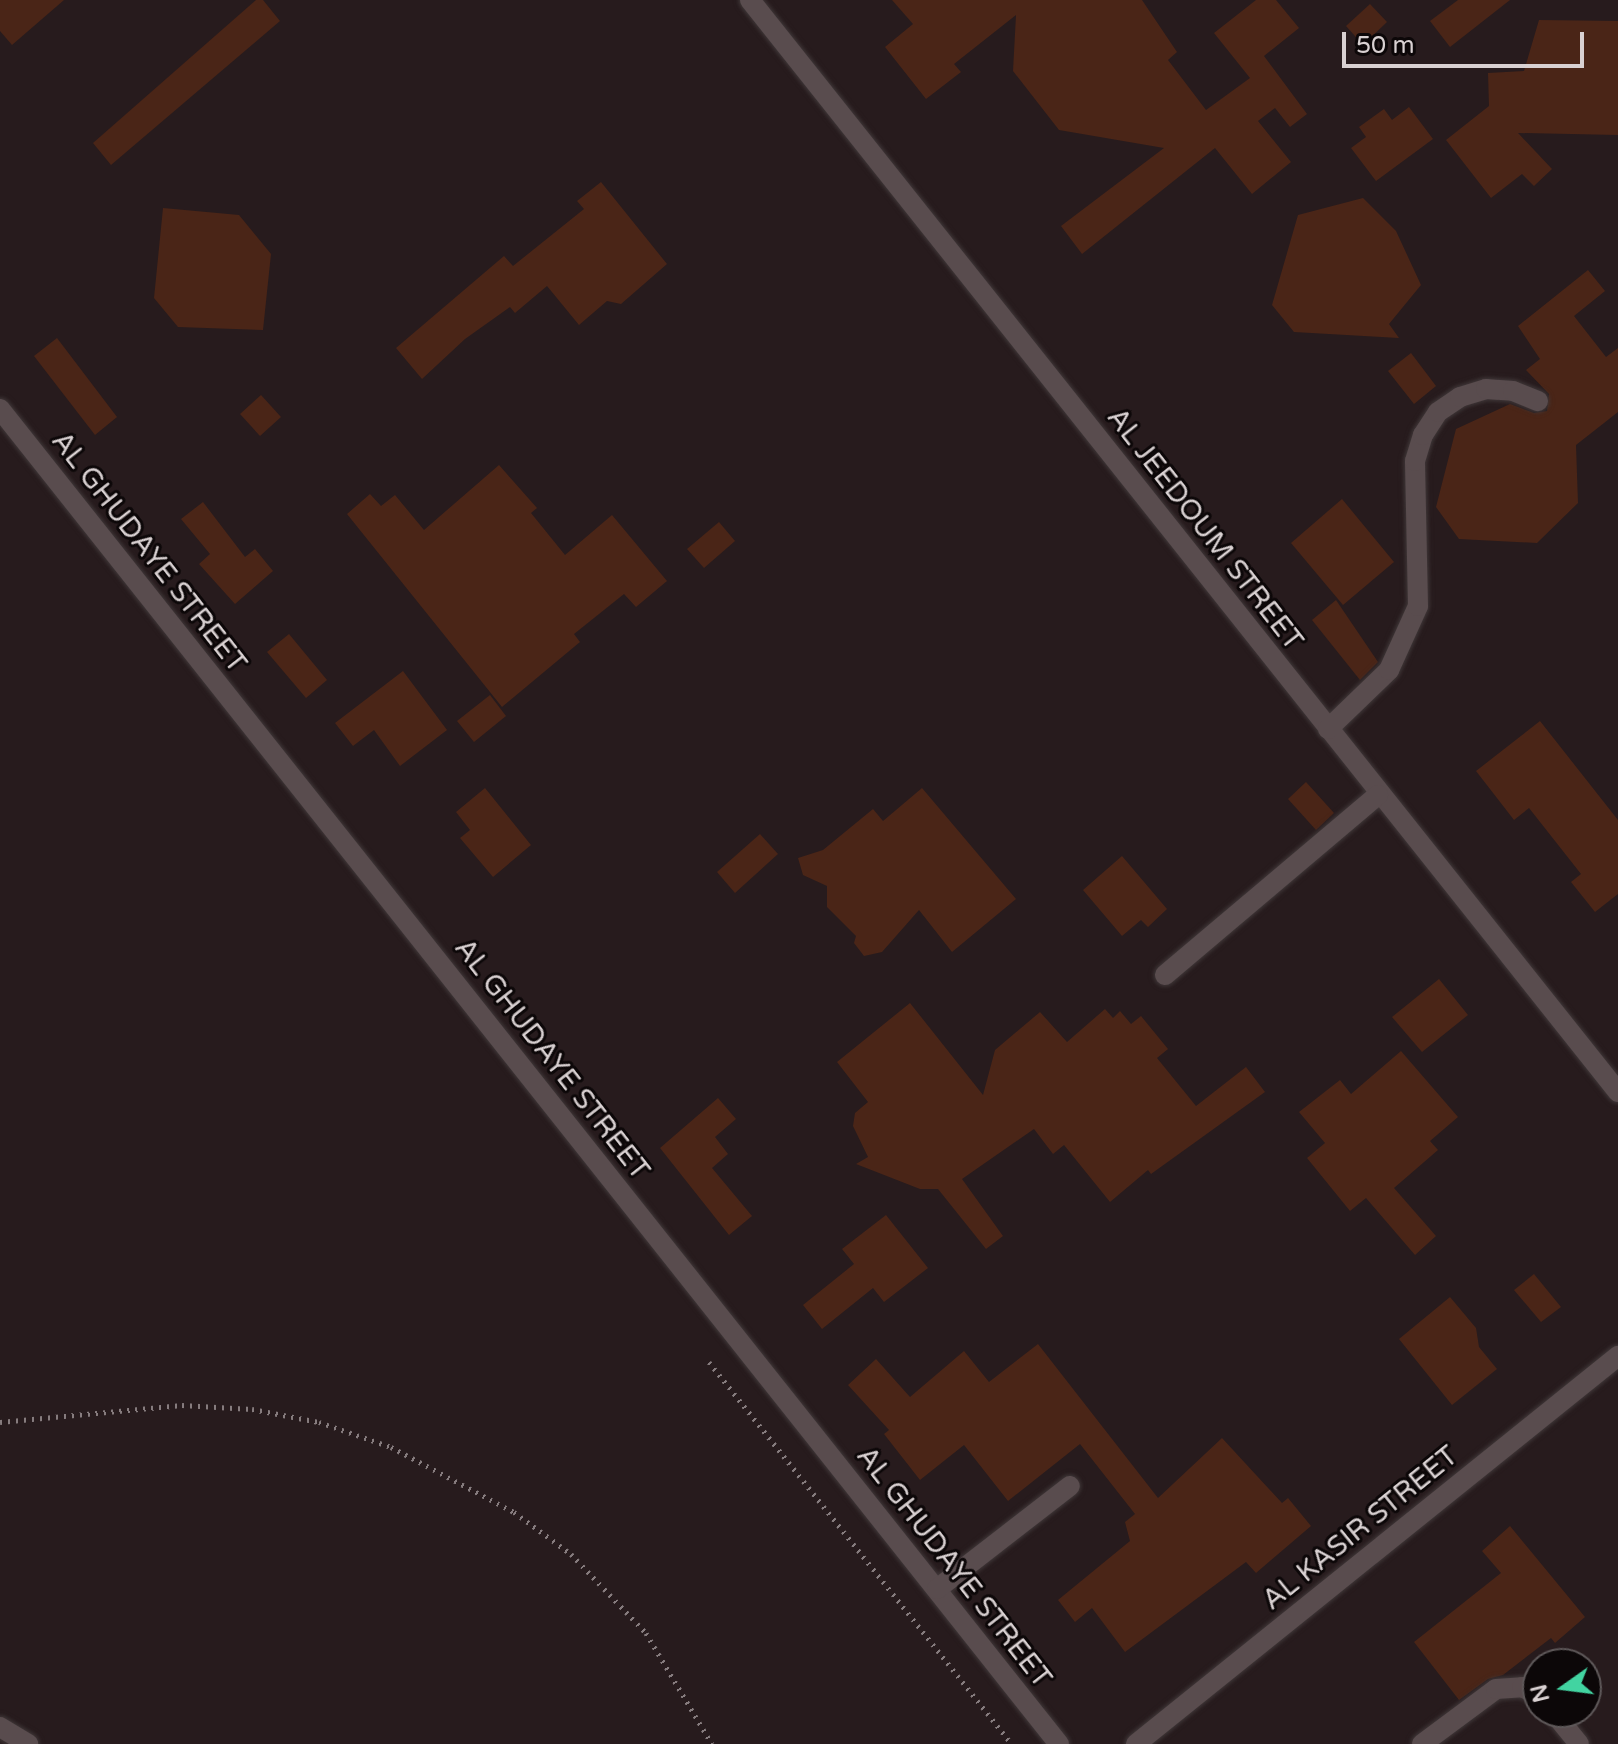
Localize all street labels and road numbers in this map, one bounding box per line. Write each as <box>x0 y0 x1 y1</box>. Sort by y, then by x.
street label: AL JEEDOUM STREET <box>1100 401 1310 657</box>
street label: AL GHUDAYE STREET <box>44 425 254 679</box>
street label: AL GHUDAYE STREET <box>447 932 657 1186</box>
street label: AL KASIR STREET <box>1255 1439 1465 1617</box>
street label: AL GHUDAYE STREET <box>849 1440 1059 1694</box>

